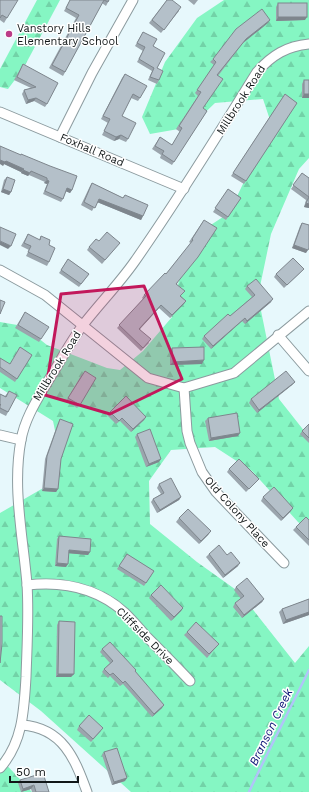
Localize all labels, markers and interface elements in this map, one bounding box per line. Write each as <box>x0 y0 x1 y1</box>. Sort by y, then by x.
place label: Vanstory Hills Elementary School <box>17 22 119 48</box>
marker: Vanstory Hills Elementary School <box>4 29 14 39</box>
street label: Millbrook Road <box>214 63 268 137</box>
street label: Foxhall Road <box>58 131 126 169</box>
street label: Millbrook Road <box>30 329 84 403</box>
street label: Old Colony Place <box>202 474 272 550</box>
street label: Cliffside Drive <box>114 605 176 667</box>
water label: Branson Creek <box>246 686 296 768</box>
scale bar <box>10 758 78 784</box>
text: 50 m <box>16 765 46 779</box>

